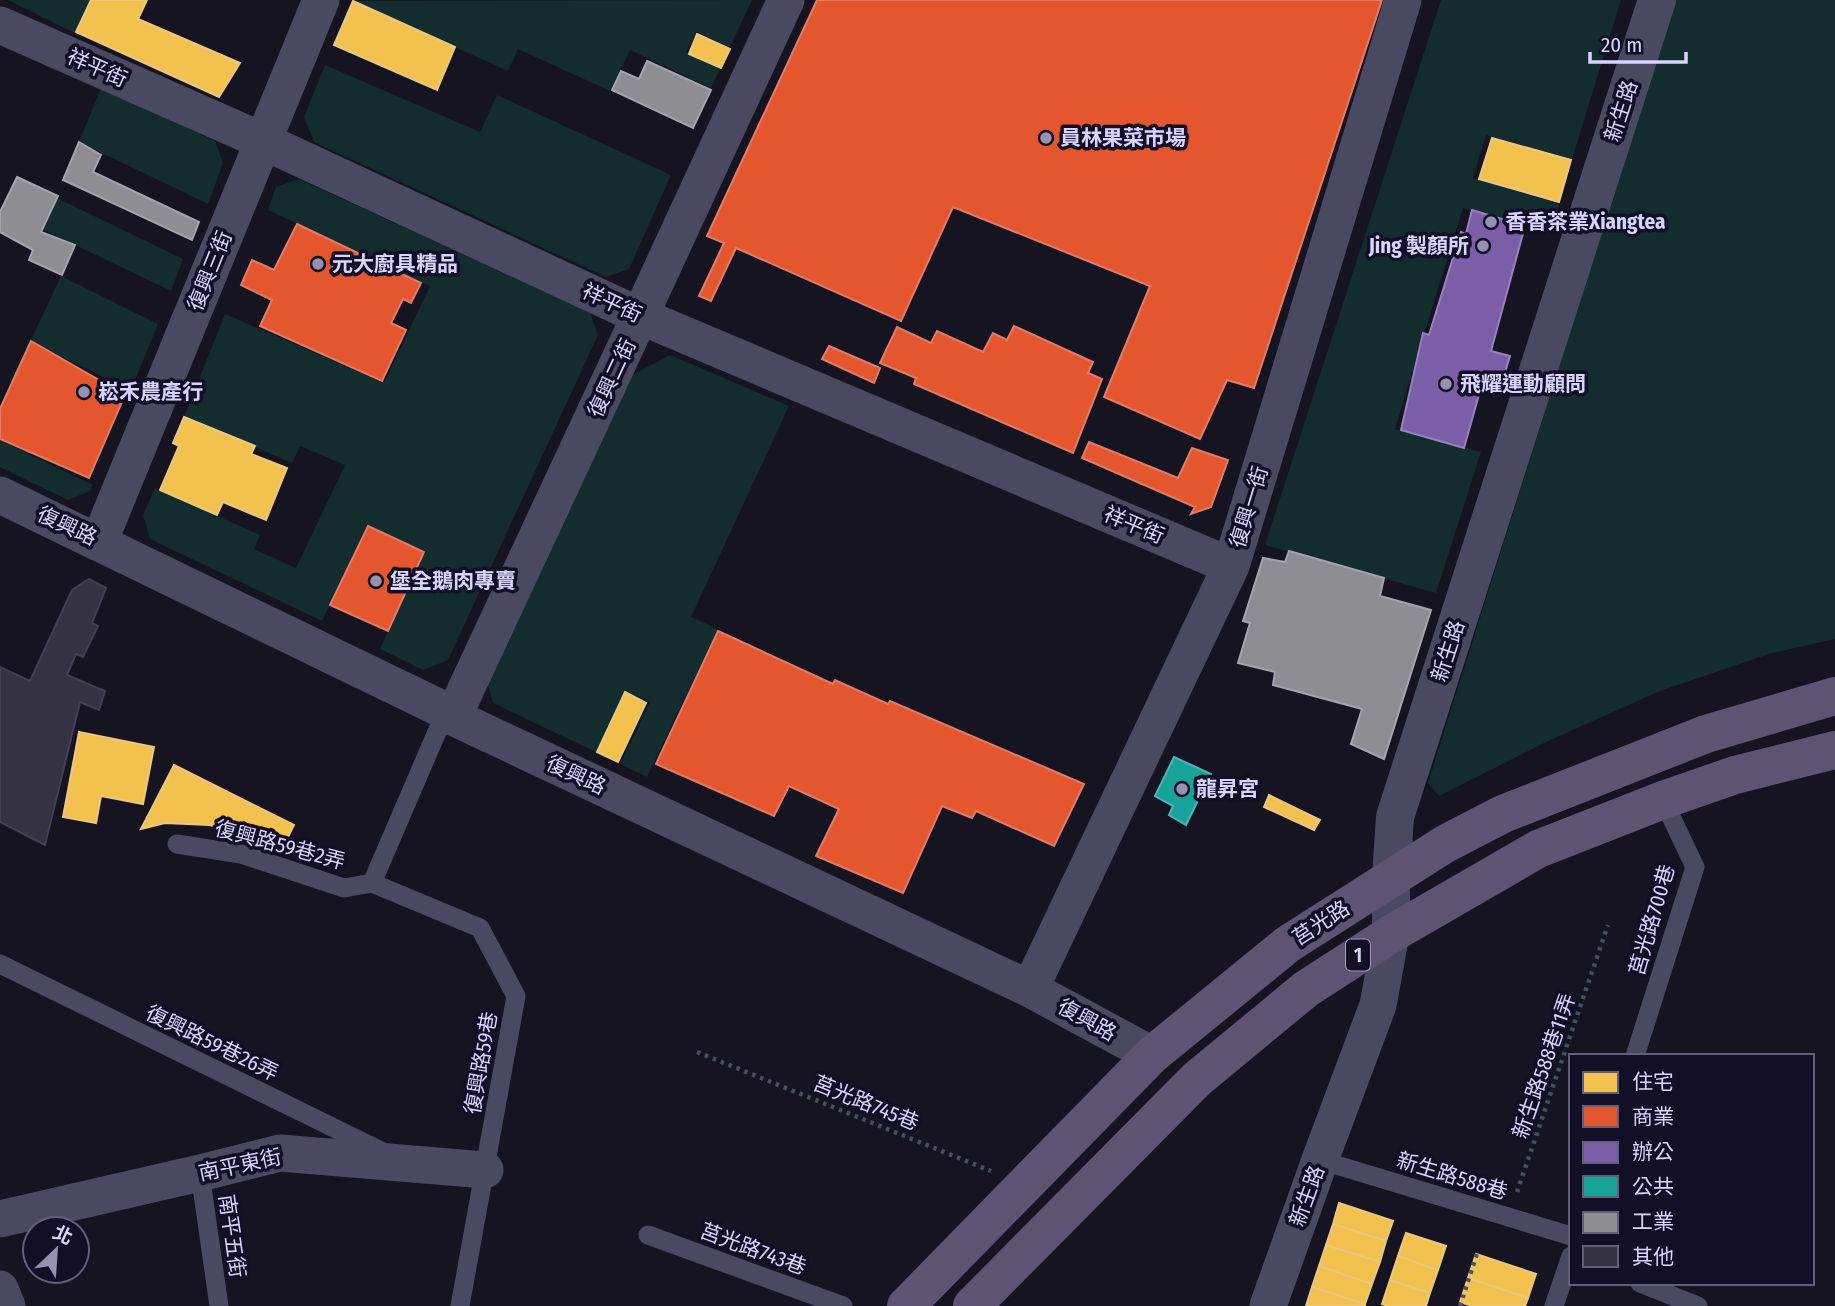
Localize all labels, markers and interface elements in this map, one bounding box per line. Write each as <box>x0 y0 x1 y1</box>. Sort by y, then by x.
scale bar <box>1590 21 1686 65</box>
text: 20 m <box>1601 32 1642 58</box>
street label: 祥平街 <box>63 43 131 93</box>
street label: 新生路 <box>1599 77 1643 145</box>
place label: 員林果菜市場 <box>1060 125 1186 151</box>
marker: 員林果菜市場 <box>1038 130 1054 146</box>
place label: 香香茶業Xiangtea <box>1505 209 1665 235</box>
marker: 香香茶業Xiangtea <box>1483 214 1499 230</box>
street label: 復興三街 <box>182 227 238 315</box>
place label: Jing 製顏所 <box>1368 233 1469 259</box>
marker: Jing 製顏所 <box>1475 238 1491 254</box>
place label: 元大廚具精品 <box>332 251 458 277</box>
marker: 元大廚具精品 <box>310 256 326 272</box>
street label: 祥平街 <box>578 278 646 328</box>
street label: 復興二街 <box>582 334 642 422</box>
place label: 飛耀運動顧問 <box>1460 371 1586 397</box>
marker: 飛耀運動顧問 <box>1438 376 1454 392</box>
place label: 崧禾農產行 <box>98 379 203 405</box>
marker: 崧禾農產行 <box>76 384 92 400</box>
street label: 復興一街 <box>1224 463 1274 551</box>
street label: 復興路 <box>33 501 101 551</box>
street label: 祥平街 <box>1100 501 1168 549</box>
place label: 堡全鵝肉專賣 <box>390 568 516 594</box>
marker: 堡全鵝肉專賣 <box>368 573 384 589</box>
street label: 新生路 <box>1426 617 1470 685</box>
street label: 復興路 <box>542 750 610 800</box>
place label: 龍昇宮 <box>1196 776 1259 802</box>
marker: 龍昇宮 <box>1174 781 1190 797</box>
street label: 復興路59巷2弄 <box>212 815 348 875</box>
street label: 莒光路700巷 <box>1624 862 1680 978</box>
street label: 莒光路 <box>1288 895 1354 951</box>
road number: 1 <box>1346 939 1370 970</box>
street label: 新生路588巷11弄 <box>1507 990 1581 1142</box>
street label: 復興路 <box>1053 993 1121 1047</box>
street label: 復興路59巷26弄 <box>141 1000 283 1086</box>
street label: 復興路59巷 <box>459 1010 503 1116</box>
legend <box>1569 1054 1814 1285</box>
text: 住宅 <box>1632 1069 1674 1095</box>
street label: 莒光路745巷 <box>809 1070 923 1136</box>
text: 商業 <box>1632 1104 1674 1130</box>
text: 辦公 <box>1632 1139 1674 1165</box>
street label: 南平東街 <box>196 1144 284 1186</box>
street label: 新生路588巷 <box>1393 1147 1511 1205</box>
street label: 新生路 <box>1284 1162 1330 1230</box>
text: 公共 <box>1632 1174 1674 1200</box>
street label: 南平五街 <box>213 1193 251 1279</box>
text: 工業 <box>1632 1209 1674 1235</box>
north arrow <box>21 1215 91 1285</box>
street label: 莒光路743巷 <box>696 1218 810 1280</box>
text: 北 <box>49 1221 76 1249</box>
text: 其他 <box>1632 1244 1674 1270</box>

